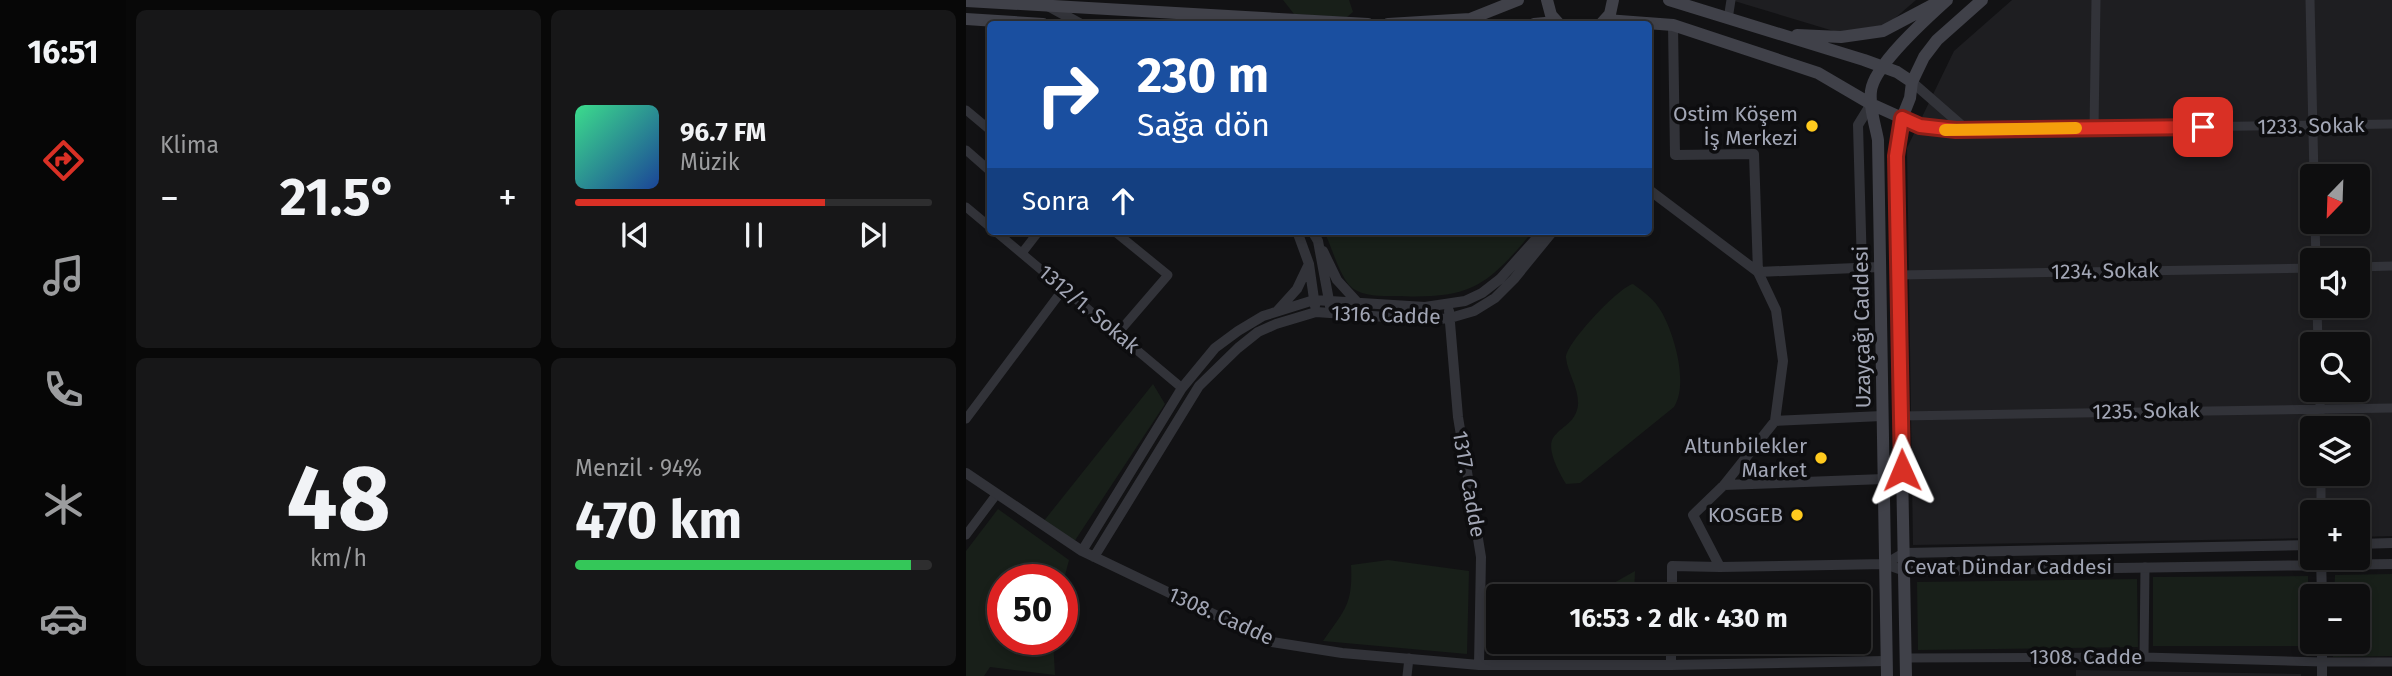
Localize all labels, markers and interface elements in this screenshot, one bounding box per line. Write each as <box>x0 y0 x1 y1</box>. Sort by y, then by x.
text: 16:51 <box>27 33 99 71</box>
text: 230 m <box>1137 46 1269 105</box>
icon: right <box>1022 49 1113 140</box>
pin <box>2173 97 2233 157</box>
place label: Ostim Köşem İş Merkezi <box>1673 101 1798 151</box>
text: Sağa dön <box>1137 106 1270 144</box>
icon: arrive <box>2184 108 2222 146</box>
street label: 1233. Sokak <box>2257 112 2365 140</box>
text: 96.7 FM <box>680 117 766 148</box>
marker: Ostim Köşem İş Merkezi <box>1804 118 1820 134</box>
text: Klima <box>160 131 219 159</box>
icon: directions <box>39 136 88 185</box>
text: Müzik <box>680 148 740 176</box>
north arrow <box>2300 164 2370 234</box>
map controls <box>2300 164 2370 654</box>
text: 21.5° <box>280 166 397 229</box>
text: − <box>160 175 179 221</box>
text: + <box>498 175 517 221</box>
icon: ahead <box>1104 182 1142 220</box>
text: Sonra <box>1022 186 1090 217</box>
icon: previous <box>616 216 654 254</box>
icon: pause <box>735 216 773 254</box>
icon: next <box>854 216 892 254</box>
street label: Uzayçağı Caddesi <box>1848 245 1876 409</box>
button: sound <box>2300 248 2370 318</box>
icon: music <box>39 251 88 300</box>
street label: 1234. Sokak <box>2051 257 2159 285</box>
street label: 1312/1. Sokak <box>1033 259 1145 359</box>
street label: 1316. Cadde <box>1331 300 1441 330</box>
button: search <box>2300 332 2370 402</box>
icon: phone <box>39 365 88 414</box>
street label: 1235. Sokak <box>2092 397 2200 425</box>
button: layers <box>2300 416 2370 486</box>
street label: 1317. Cadde <box>1447 429 1491 539</box>
place label: Altunbilekler Market <box>1684 433 1807 483</box>
position arrow <box>1865 433 1939 507</box>
text: 48 <box>286 444 391 553</box>
marker: Altunbilekler Market <box>1813 450 1829 466</box>
text: Menzil · 94% <box>575 454 702 482</box>
icon: climate <box>39 480 88 529</box>
text: 470 km <box>575 489 742 552</box>
button: + <box>2300 500 2370 570</box>
place label: KOSGEB <box>1708 502 1783 528</box>
marker: KOSGEB <box>1789 507 1805 523</box>
text: km/h <box>310 544 367 572</box>
street label: Cevat Dündar Caddesi <box>1904 554 2112 580</box>
speed limit sign: 50 <box>987 564 1078 655</box>
street label: 1308. Cadde <box>1164 581 1278 651</box>
button: − <box>2300 584 2370 654</box>
icon: car <box>39 594 88 643</box>
text: 16:53 · 2 dk · 430 m <box>1569 603 1788 634</box>
street label: 1308. Cadde <box>2029 644 2143 670</box>

